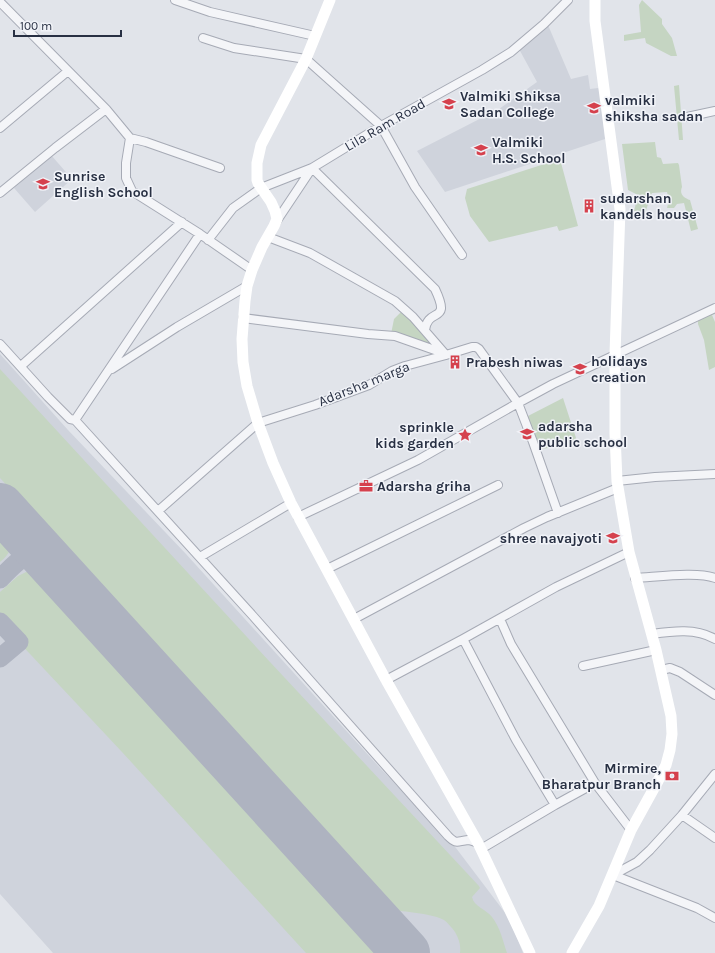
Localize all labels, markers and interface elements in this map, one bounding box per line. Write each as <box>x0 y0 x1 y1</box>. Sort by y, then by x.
scale bar <box>14 12 121 38</box>
text: 100 m <box>20 19 52 33</box>
place label: Valmiki Shiksa Sadan College <box>460 88 561 121</box>
place label: valmiki shiksha sadan <box>605 92 703 125</box>
street label: Lila Ram Road <box>342 95 428 155</box>
school or university icon: Valmiki Shiksa Sadan College <box>441 96 457 112</box>
school or university icon: valmiki shiksha sadan <box>586 100 602 116</box>
place label: Valmiki H.S. School <box>492 134 566 167</box>
school or university icon: Valmiki H.S. School <box>473 142 489 158</box>
place label: Sunrise English School <box>54 168 153 201</box>
school or university icon: Sunrise English School <box>35 176 51 192</box>
place label: sudarshan kandels house <box>600 190 697 223</box>
building icon: sudarshan kandels house <box>581 198 597 214</box>
place label: holidays creation <box>591 353 648 386</box>
building icon: Prabesh niwas <box>447 354 463 370</box>
place label: Prabesh niwas <box>466 354 563 371</box>
street label: Adarsha marga <box>316 358 412 410</box>
school or university icon: holidays creation <box>572 361 588 377</box>
place label: adarsha public school <box>538 418 627 451</box>
place label: sprinkle kids garden <box>375 419 454 452</box>
school or university icon: adarsha public school <box>519 426 535 442</box>
place icon: sprinkle kids garden <box>457 427 473 443</box>
office icon: Adarsha griha <box>358 478 374 494</box>
place label: Adarsha griha <box>377 478 471 495</box>
place label: shree navajyoti <box>500 530 602 547</box>
school or university icon: shree navajyoti <box>605 530 621 546</box>
place label: Mirmire, Bharatpur Branch <box>542 760 661 793</box>
bank icon: Mirmire, Bharatpur Branch <box>664 768 680 784</box>

